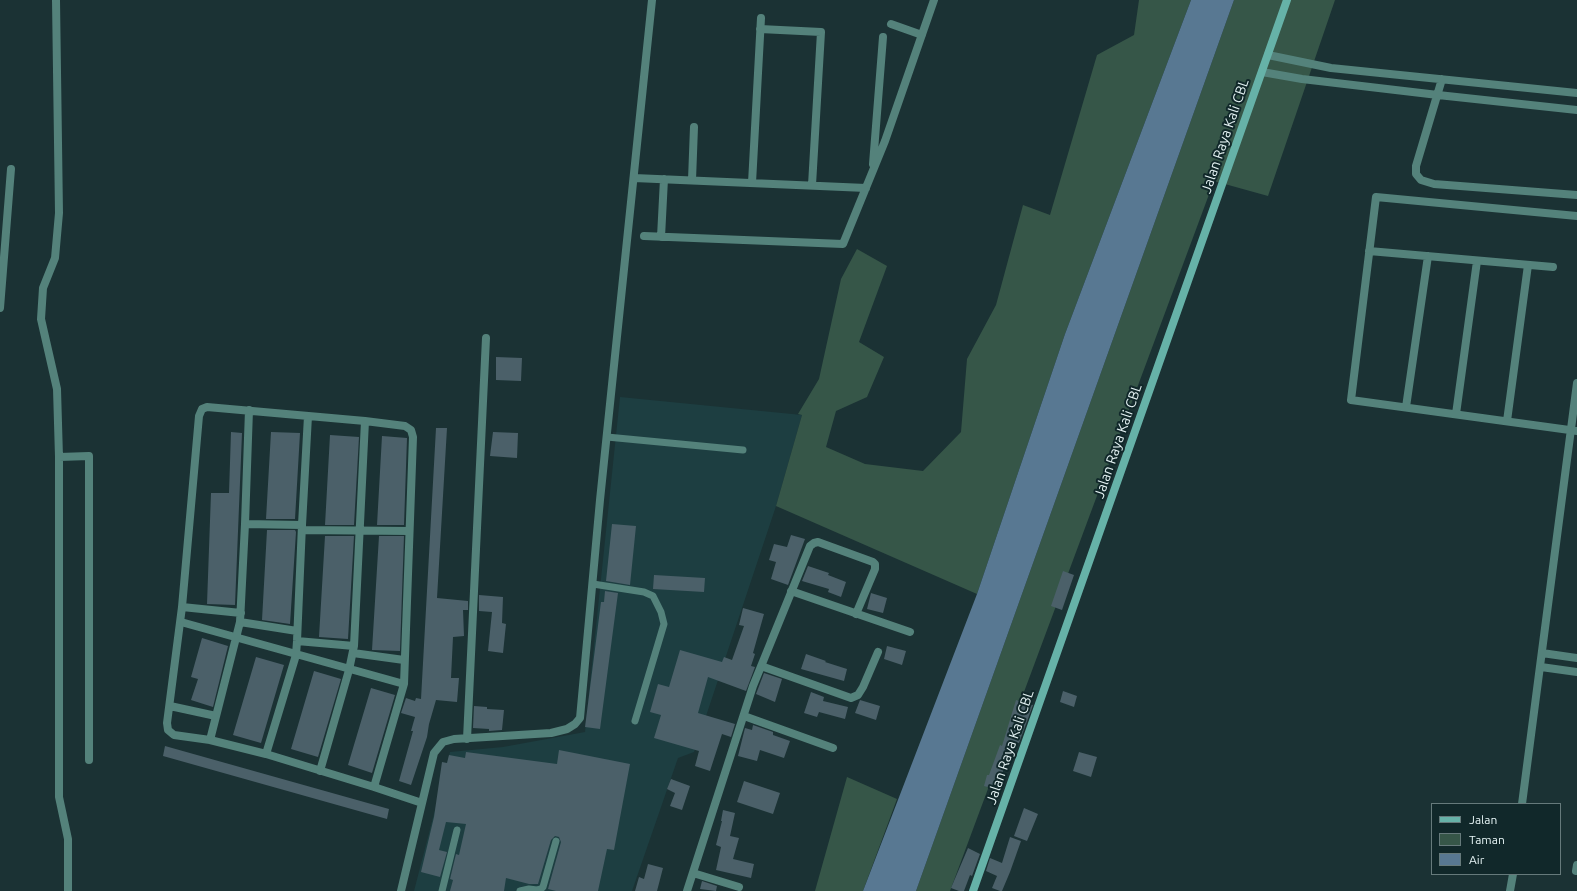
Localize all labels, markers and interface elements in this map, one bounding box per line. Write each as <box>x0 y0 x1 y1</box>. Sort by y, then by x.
street label: Jalan Raya Kali CBL <box>1198 77 1252 195</box>
street label: Jalan Raya Kali CBL <box>1091 382 1145 500</box>
street label: Jalan Raya Kali CBL <box>983 688 1037 806</box>
legend <box>1431 803 1561 875</box>
text: Jalan <box>1469 813 1497 826</box>
text: Taman <box>1469 833 1505 846</box>
text: Air <box>1469 853 1484 866</box>

